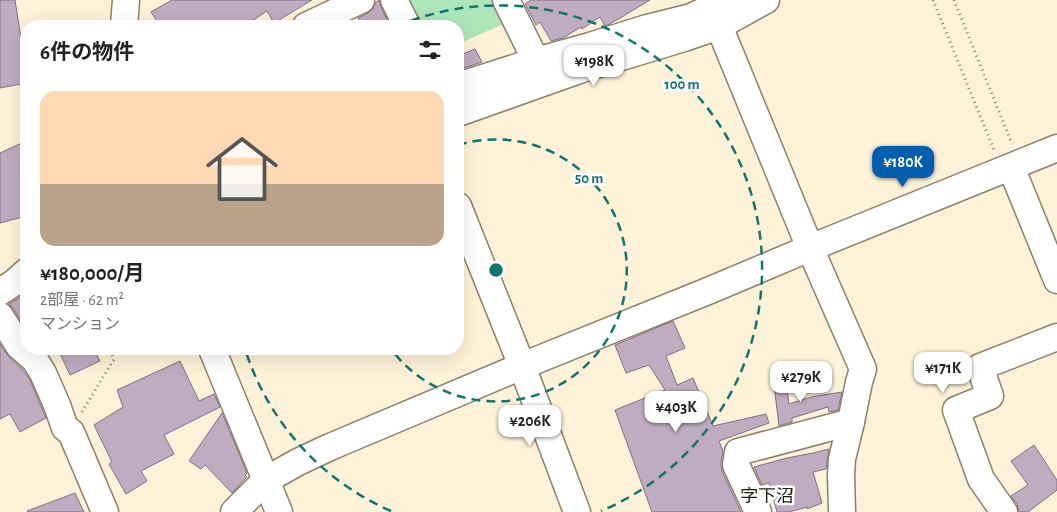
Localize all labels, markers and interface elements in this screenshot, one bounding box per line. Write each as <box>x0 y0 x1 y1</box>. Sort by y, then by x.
icon: filters <box>416 36 444 64</box>
text: 6件の物件 <box>40 42 134 63</box>
pin: ¥198K <box>559 44 629 87</box>
text: ¥198K <box>574 53 614 69</box>
text: 100 m <box>664 77 700 92</box>
icon: home <box>197 124 287 214</box>
pin: ¥180K <box>868 146 938 188</box>
text: ¥180K <box>883 154 923 170</box>
text: 50 m <box>575 171 603 186</box>
centre of rings <box>487 261 505 279</box>
text: ¥180,000/月 <box>40 263 145 284</box>
text: 2部屋 · 62 m² <box>40 292 124 308</box>
text: マンション <box>40 316 120 332</box>
pin: ¥171K <box>908 352 978 394</box>
pin: ¥279K <box>766 360 836 403</box>
text: ¥171K <box>925 360 961 376</box>
text: ¥279K <box>781 369 821 385</box>
pin: ¥403K <box>641 390 711 433</box>
text: ¥403K <box>655 399 697 415</box>
pin: ¥206K <box>495 404 565 447</box>
text: ¥206K <box>509 413 551 429</box>
district label: 字下沼 <box>740 487 794 506</box>

